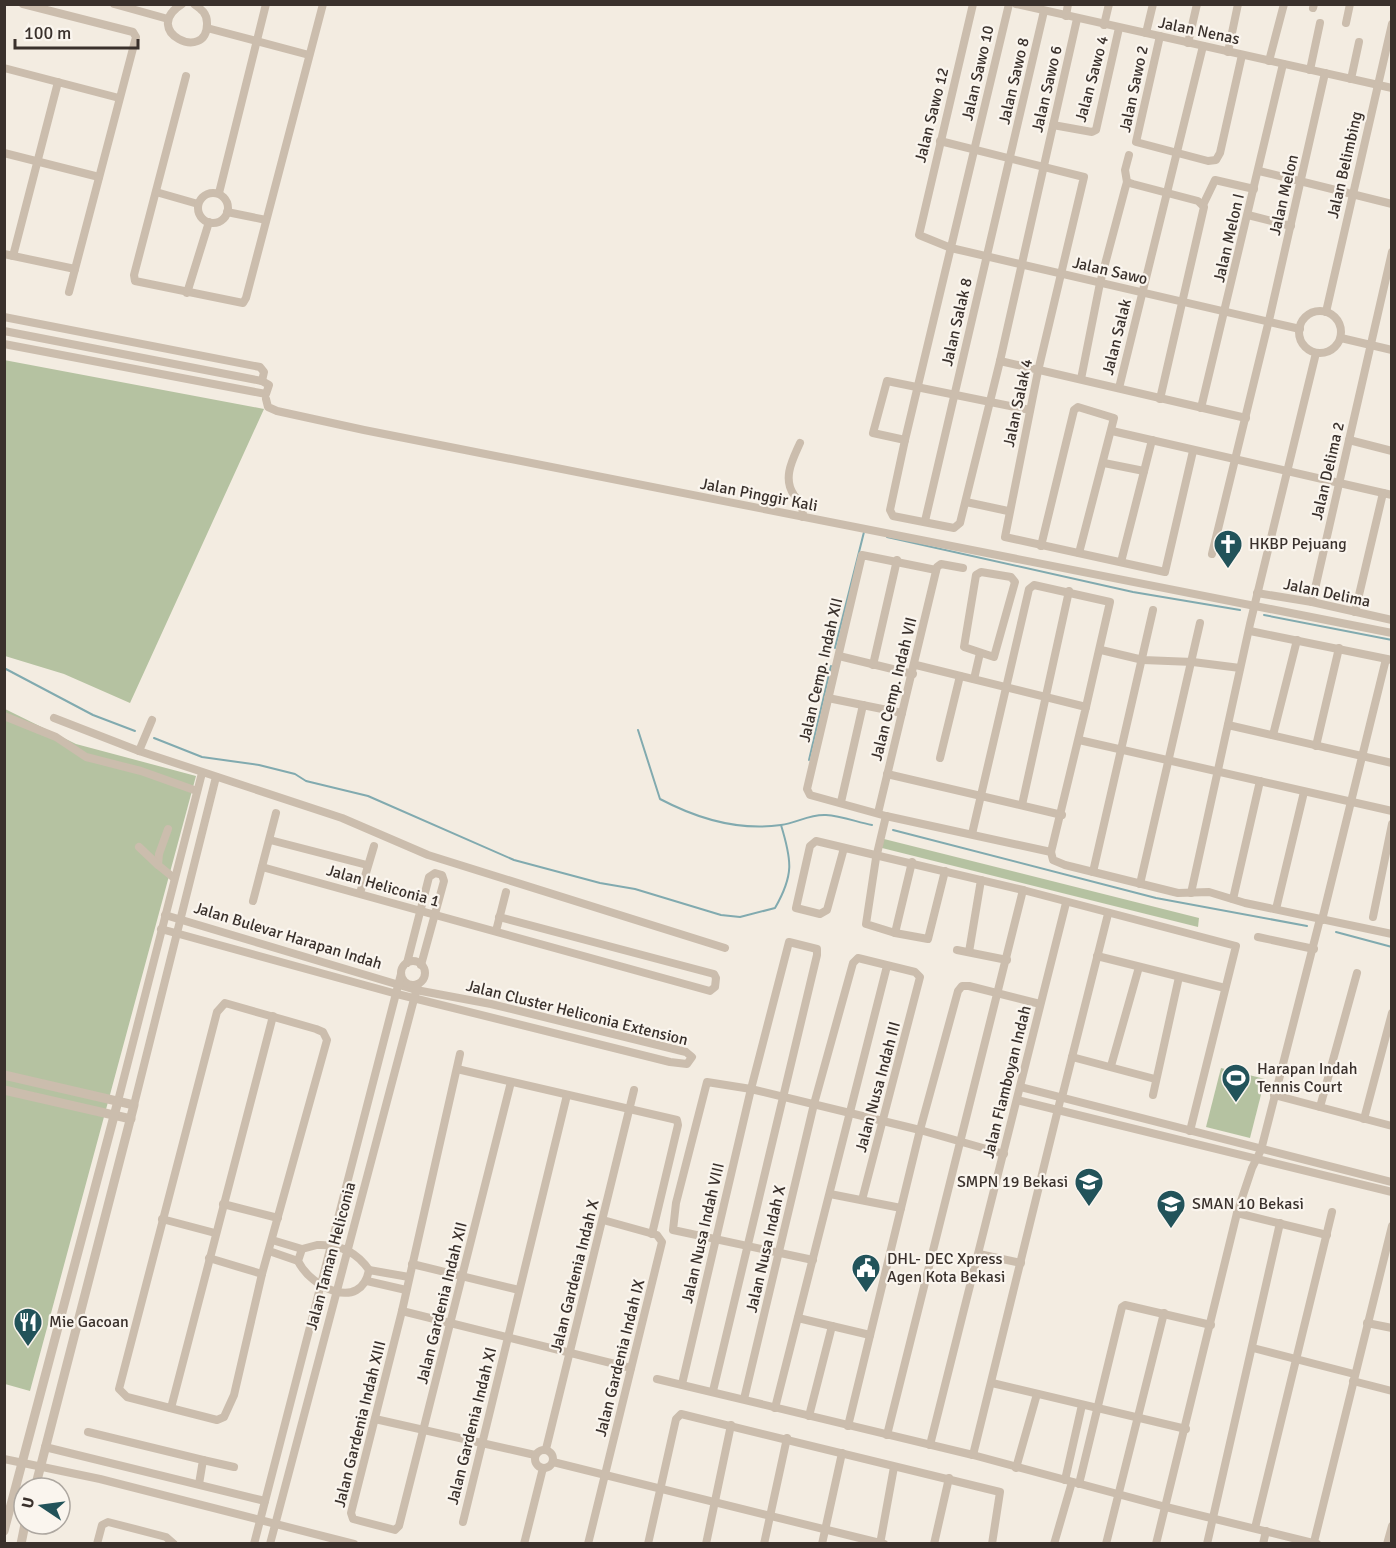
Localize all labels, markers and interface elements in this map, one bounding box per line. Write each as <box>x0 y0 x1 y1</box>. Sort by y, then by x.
scale bar <box>15 12 138 50</box>
street label: Jalan Nenas <box>1156 13 1242 49</box>
text: 100 m <box>24 22 71 44</box>
street label: Jalan Sawo 10 <box>957 23 999 123</box>
street label: Jalan Sawo 4 <box>1071 33 1113 124</box>
street label: Jalan Sawo 8 <box>994 36 1034 126</box>
street label: Jalan Sawo 6 <box>1027 44 1067 134</box>
street label: Jalan Sawo 2 <box>1115 44 1153 134</box>
street label: Jalan Sawo 12 <box>911 65 953 165</box>
street label: Jalan Belimbing <box>1323 110 1367 220</box>
street label: Jalan Melon <box>1265 153 1303 237</box>
street label: Jalan Melon I <box>1209 192 1249 284</box>
street label: Jalan Sawo <box>1071 253 1149 289</box>
street label: Jalan Salak 8 <box>937 276 977 368</box>
street label: Jalan Salak <box>1098 297 1136 377</box>
street label: Jalan Salak 4 <box>999 357 1037 449</box>
street label: Jalan Delima 2 <box>1307 420 1349 522</box>
street label: Jalan Pinggir Kali <box>699 474 819 516</box>
church icon: HKBP Pejuang <box>1212 528 1244 570</box>
place label: HKBP Pejuang <box>1249 534 1347 554</box>
street label: Jalan Delima <box>1282 574 1372 612</box>
street label: Jalan Cemp. Indah XII <box>795 596 847 744</box>
street label: Jalan Cemp. Indah VII <box>866 615 922 763</box>
street label: Jalan Heliconia 1 <box>324 860 442 912</box>
street label: Jalan Bulevar Harapan Indah <box>191 898 385 974</box>
street label: Jalan Cluster Heliconia Extension <box>464 976 690 1050</box>
street label: Jalan Flamboyan Indah <box>978 1004 1036 1160</box>
street label: Jalan Nusa Indah III <box>851 1019 905 1155</box>
place label: Harapan Indah Tennis Court <box>1257 1059 1357 1097</box>
sports icon: Harapan Indah Tennis Court <box>1220 1062 1252 1104</box>
street label: Jalan Nusa Indah VIII <box>677 1161 729 1305</box>
school or university icon: SMPN 19 Bekasi <box>1073 1166 1105 1208</box>
place label: SMPN 19 Bekasi <box>957 1172 1068 1192</box>
street label: Jalan Taman Heliconia <box>302 1180 360 1332</box>
street label: Jalan Nusa Indah X <box>742 1183 790 1315</box>
school or university icon: SMAN 10 Bekasi <box>1155 1188 1187 1230</box>
place label: SMAN 10 Bekasi <box>1192 1194 1304 1214</box>
street label: Jalan Gardenia Indah X <box>546 1197 604 1355</box>
street label: Jalan Gardenia Indah XII <box>412 1220 472 1386</box>
place label: DHL- DEC Xpress Agen Kota Bekasi <box>887 1249 1005 1287</box>
public building icon: DHL- DEC Xpress Agen Kota Bekasi <box>850 1252 882 1294</box>
street label: Jalan Gardenia Indah IX <box>591 1277 649 1439</box>
restaurant icon: Mie Gacoan <box>12 1306 44 1348</box>
place label: Mie Gacoan <box>49 1312 129 1332</box>
street label: Jalan Gardenia Indah XIII <box>330 1339 390 1509</box>
street label: Jalan Gardenia Indah XI <box>443 1345 501 1507</box>
north arrow <box>12 1476 72 1536</box>
text: U <box>17 1495 39 1510</box>

